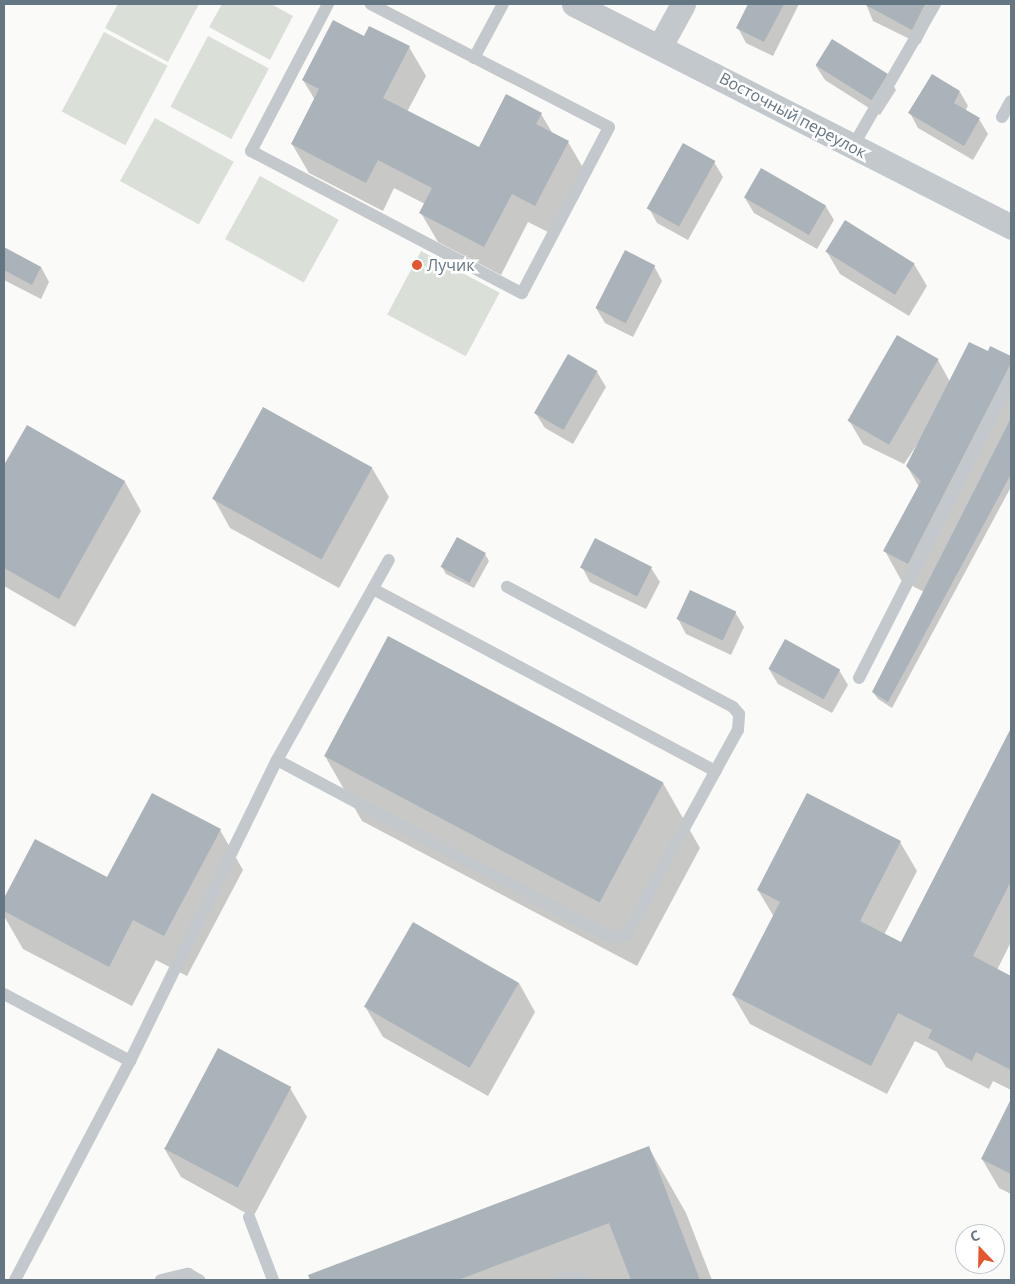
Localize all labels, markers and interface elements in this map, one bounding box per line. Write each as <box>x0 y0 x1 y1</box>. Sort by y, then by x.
street label: Восточный переулок <box>716 68 870 162</box>
place label: Лучик <box>427 255 474 275</box>
marker: Лучик <box>411 259 423 271</box>
north arrow <box>955 1224 1005 1274</box>
text: С <box>967 1225 982 1246</box>

